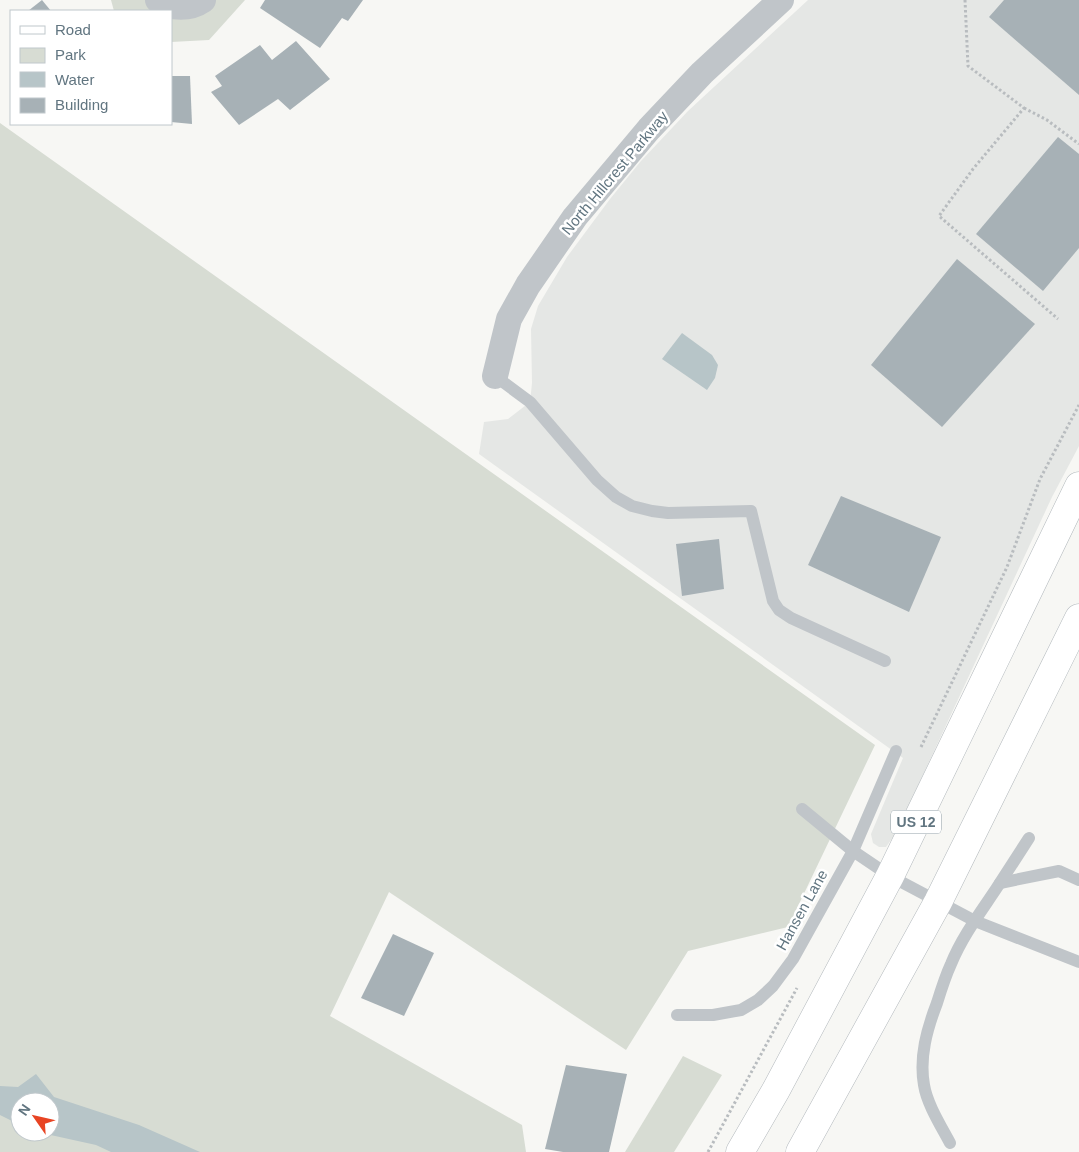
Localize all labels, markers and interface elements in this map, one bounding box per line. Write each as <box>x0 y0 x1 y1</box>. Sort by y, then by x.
legend <box>10 10 172 125</box>
text: Road <box>55 21 91 38</box>
text: Park <box>55 46 86 63</box>
text: Water <box>55 71 94 88</box>
text: Building <box>55 96 108 113</box>
street label: North Hillcrest Parkway <box>558 107 672 238</box>
road number: US 12 <box>891 810 941 834</box>
street label: Hansen Lane <box>772 867 831 953</box>
north arrow <box>10 1092 60 1142</box>
text: N <box>15 1101 34 1118</box>

